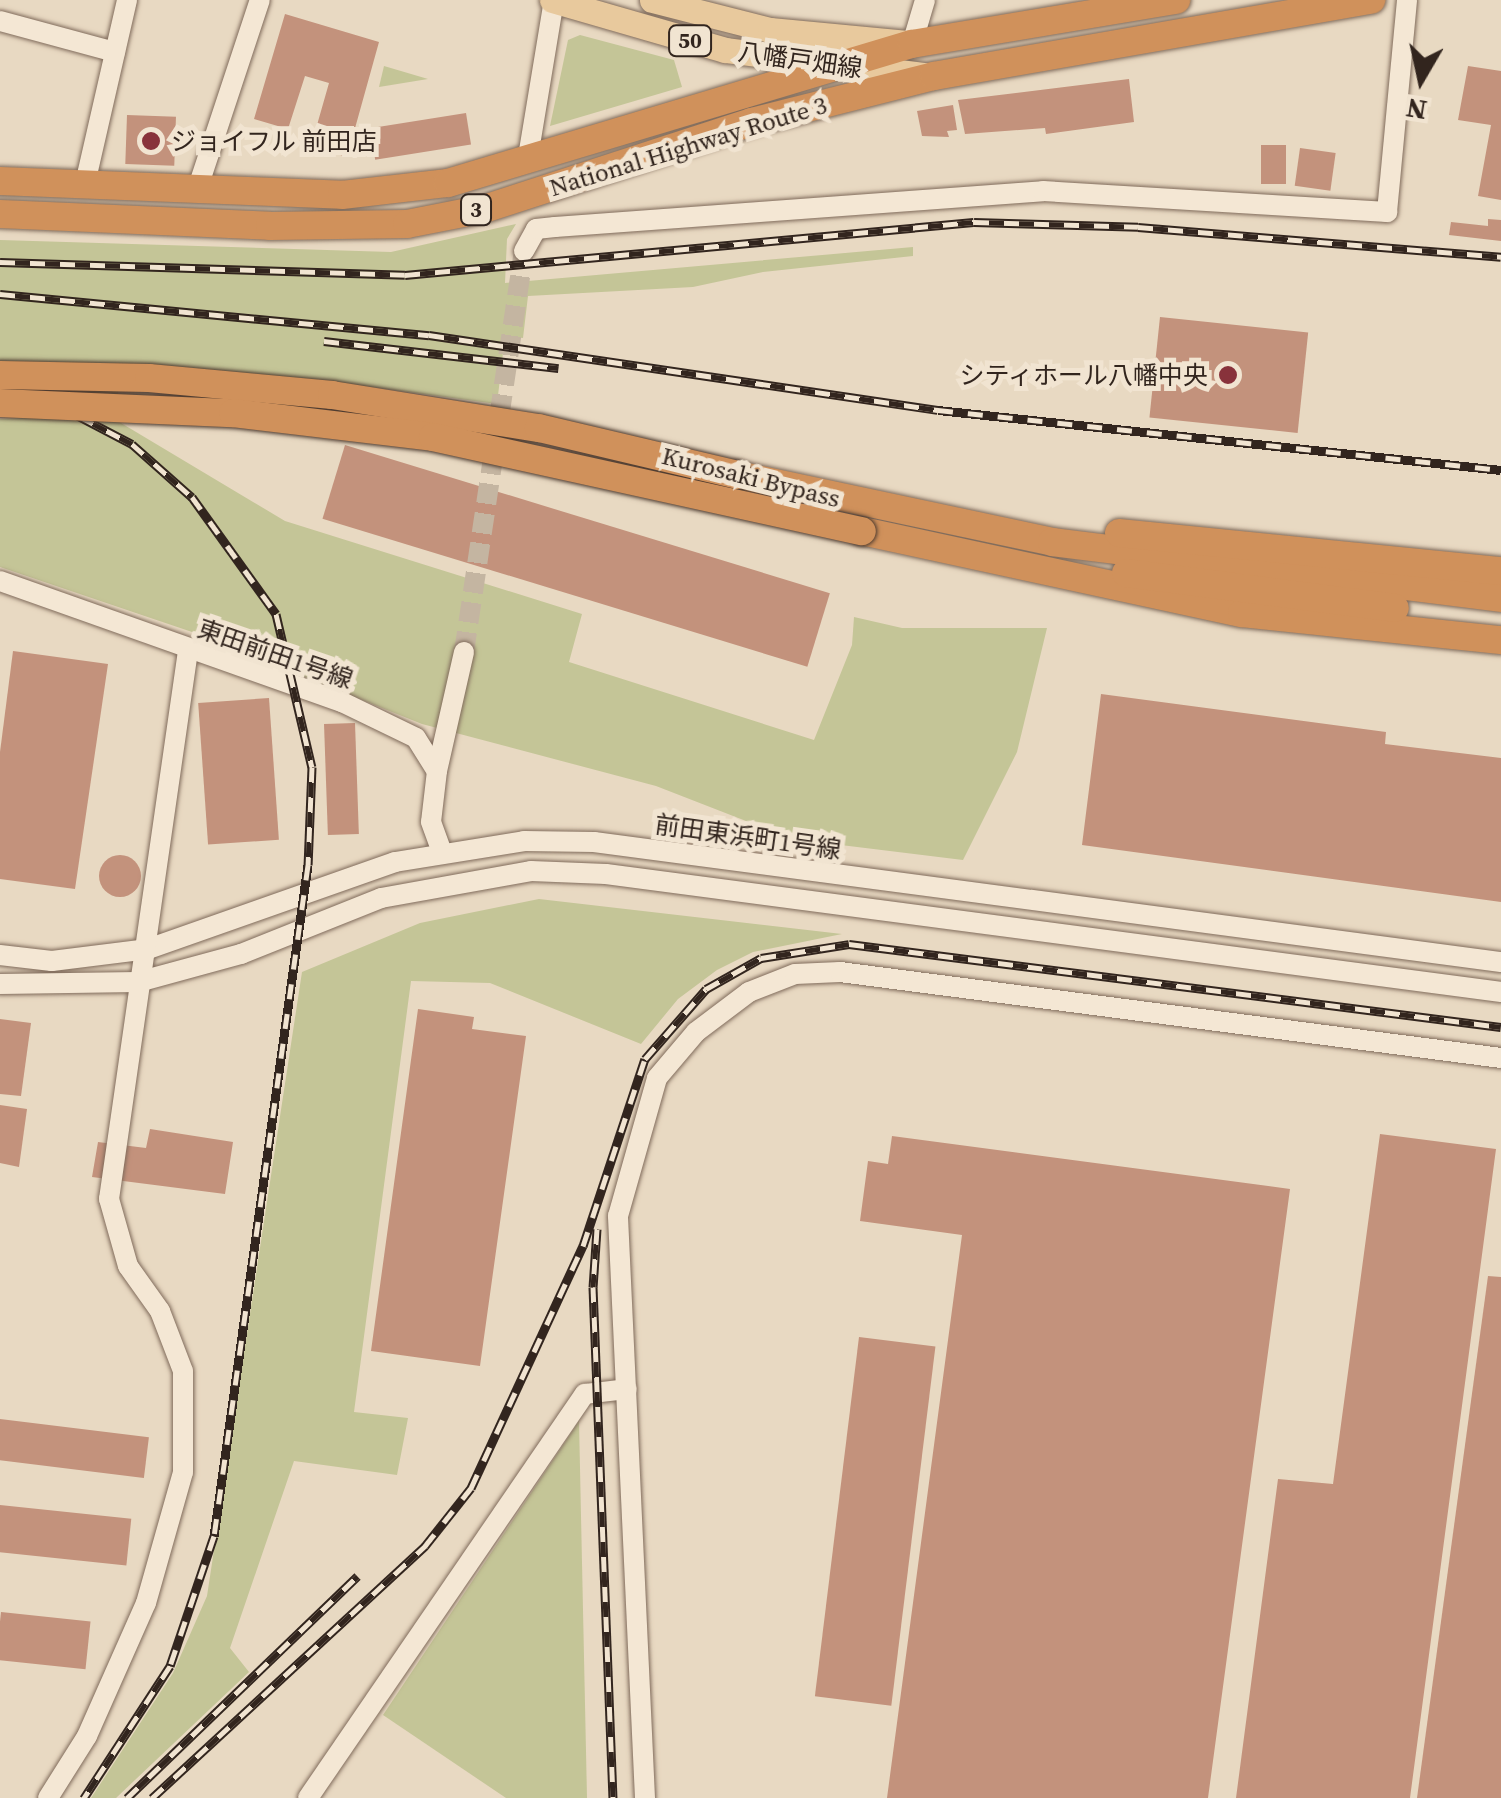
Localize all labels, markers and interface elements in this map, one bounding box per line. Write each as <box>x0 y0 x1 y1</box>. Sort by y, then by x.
road number: 50 <box>668 24 712 58</box>
north arrow <box>1371 30 1471 130</box>
street label: 八幡戸畑線 <box>736 36 864 84</box>
street label: National Highway Route 3 <box>546 89 830 203</box>
text: N <box>1403 89 1429 130</box>
place label: ジョイフル 前田店 <box>171 126 377 156</box>
marker: ジョイフル 前田店 <box>140 130 162 152</box>
road number: 3 <box>458 193 494 227</box>
place label: シティホール八幡中央 <box>958 360 1208 390</box>
marker: シティホール八幡中央 <box>1217 364 1239 386</box>
street label: Kurosaki Bypass <box>659 440 843 514</box>
street label: 東田前田1号線 <box>193 613 357 695</box>
street label: 前田東浜町1号線 <box>653 809 843 865</box>

